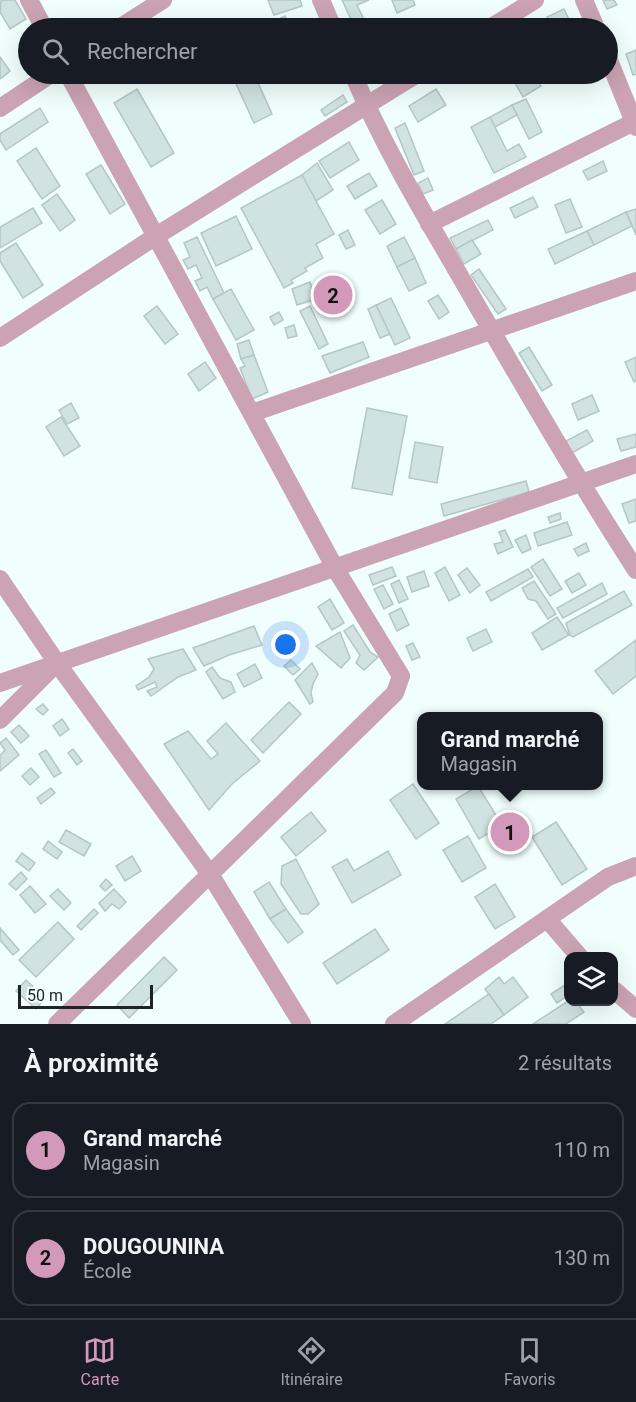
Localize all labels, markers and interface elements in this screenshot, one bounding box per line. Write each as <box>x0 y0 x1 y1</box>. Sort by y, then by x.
search box <box>18 18 618 84</box>
icon: search <box>39 35 72 68</box>
text: Rechercher <box>87 39 198 64</box>
pin: 2 <box>314 272 352 318</box>
your location <box>271 630 300 659</box>
popup <box>417 712 603 790</box>
text: Grand marché <box>440 727 580 752</box>
text: Magasin <box>440 752 517 776</box>
pin: 1 <box>490 810 530 854</box>
map controls <box>564 952 618 1006</box>
button: layers <box>564 952 618 1006</box>
scale bar <box>18 982 153 1010</box>
text: 50 m <box>27 986 63 1005</box>
text: À proximité <box>24 1048 158 1078</box>
text: 2 résultats <box>518 1051 612 1075</box>
text: Grand marché <box>83 1126 222 1151</box>
text: 1 <box>40 1138 51 1162</box>
text: 110 m <box>554 1138 610 1162</box>
text: Magasin <box>83 1151 160 1175</box>
text: DOUGOUNINA <box>83 1234 224 1259</box>
text: 2 <box>40 1246 51 1270</box>
text: 130 m <box>554 1246 610 1270</box>
text: École <box>83 1259 132 1283</box>
tab: Carte <box>81 1334 119 1389</box>
tab: Itinéraire <box>280 1334 343 1389</box>
tab: Favoris <box>504 1334 555 1389</box>

